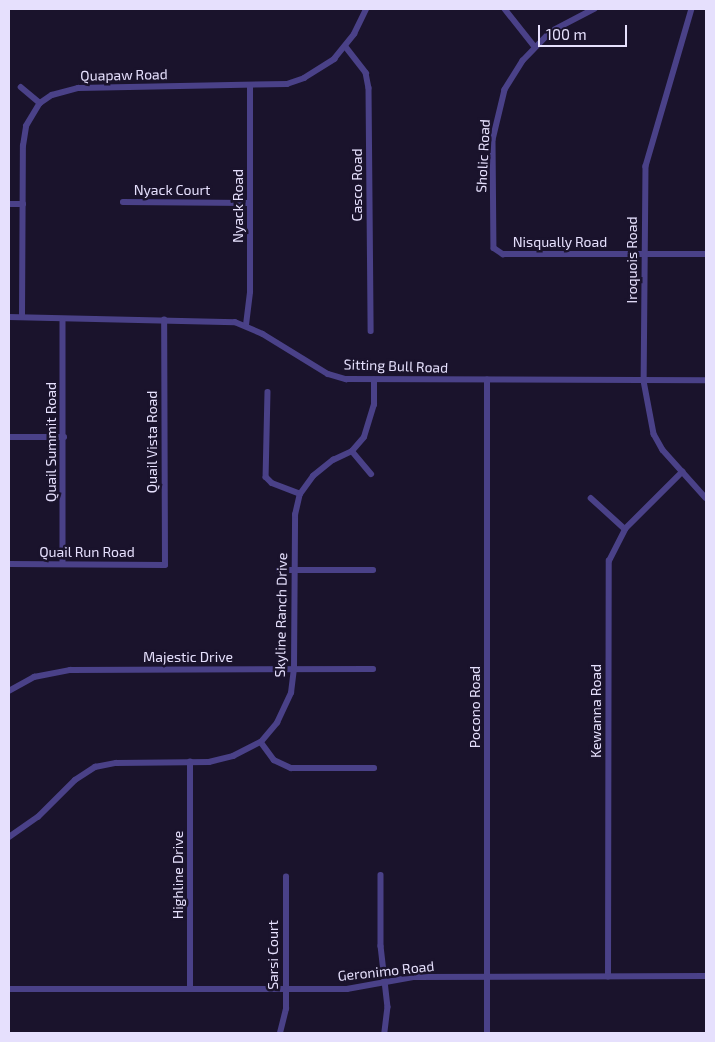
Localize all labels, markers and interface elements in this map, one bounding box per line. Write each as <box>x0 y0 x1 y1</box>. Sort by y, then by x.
scale bar <box>540 15 629 47</box>
text: 100 m <box>546 25 587 43</box>
street label: Quapaw Road <box>80 66 168 84</box>
street label: Sholic Road <box>473 119 493 193</box>
street label: Casco Road <box>349 149 365 221</box>
street label: Nyack Road <box>230 169 246 243</box>
street label: Nyack Court <box>134 182 210 198</box>
street label: Iroquois Road <box>624 217 640 303</box>
street label: Nisqually Road <box>513 234 607 250</box>
street label: Sitting Bull Road <box>343 356 449 376</box>
street label: Quail Summit Road <box>43 382 59 502</box>
street label: Quail Vista Road <box>144 390 160 494</box>
street label: Quail Run Road <box>39 544 135 560</box>
street label: Skyline Ranch Drive <box>272 553 290 677</box>
street label: Majestic Drive <box>143 649 233 665</box>
street label: Kewanna Road <box>588 664 604 758</box>
street label: Pocono Road <box>467 666 483 748</box>
street label: Highline Drive <box>170 831 186 919</box>
street label: Sarsi Court <box>265 920 281 990</box>
street label: Geronimo Road <box>337 958 435 984</box>

